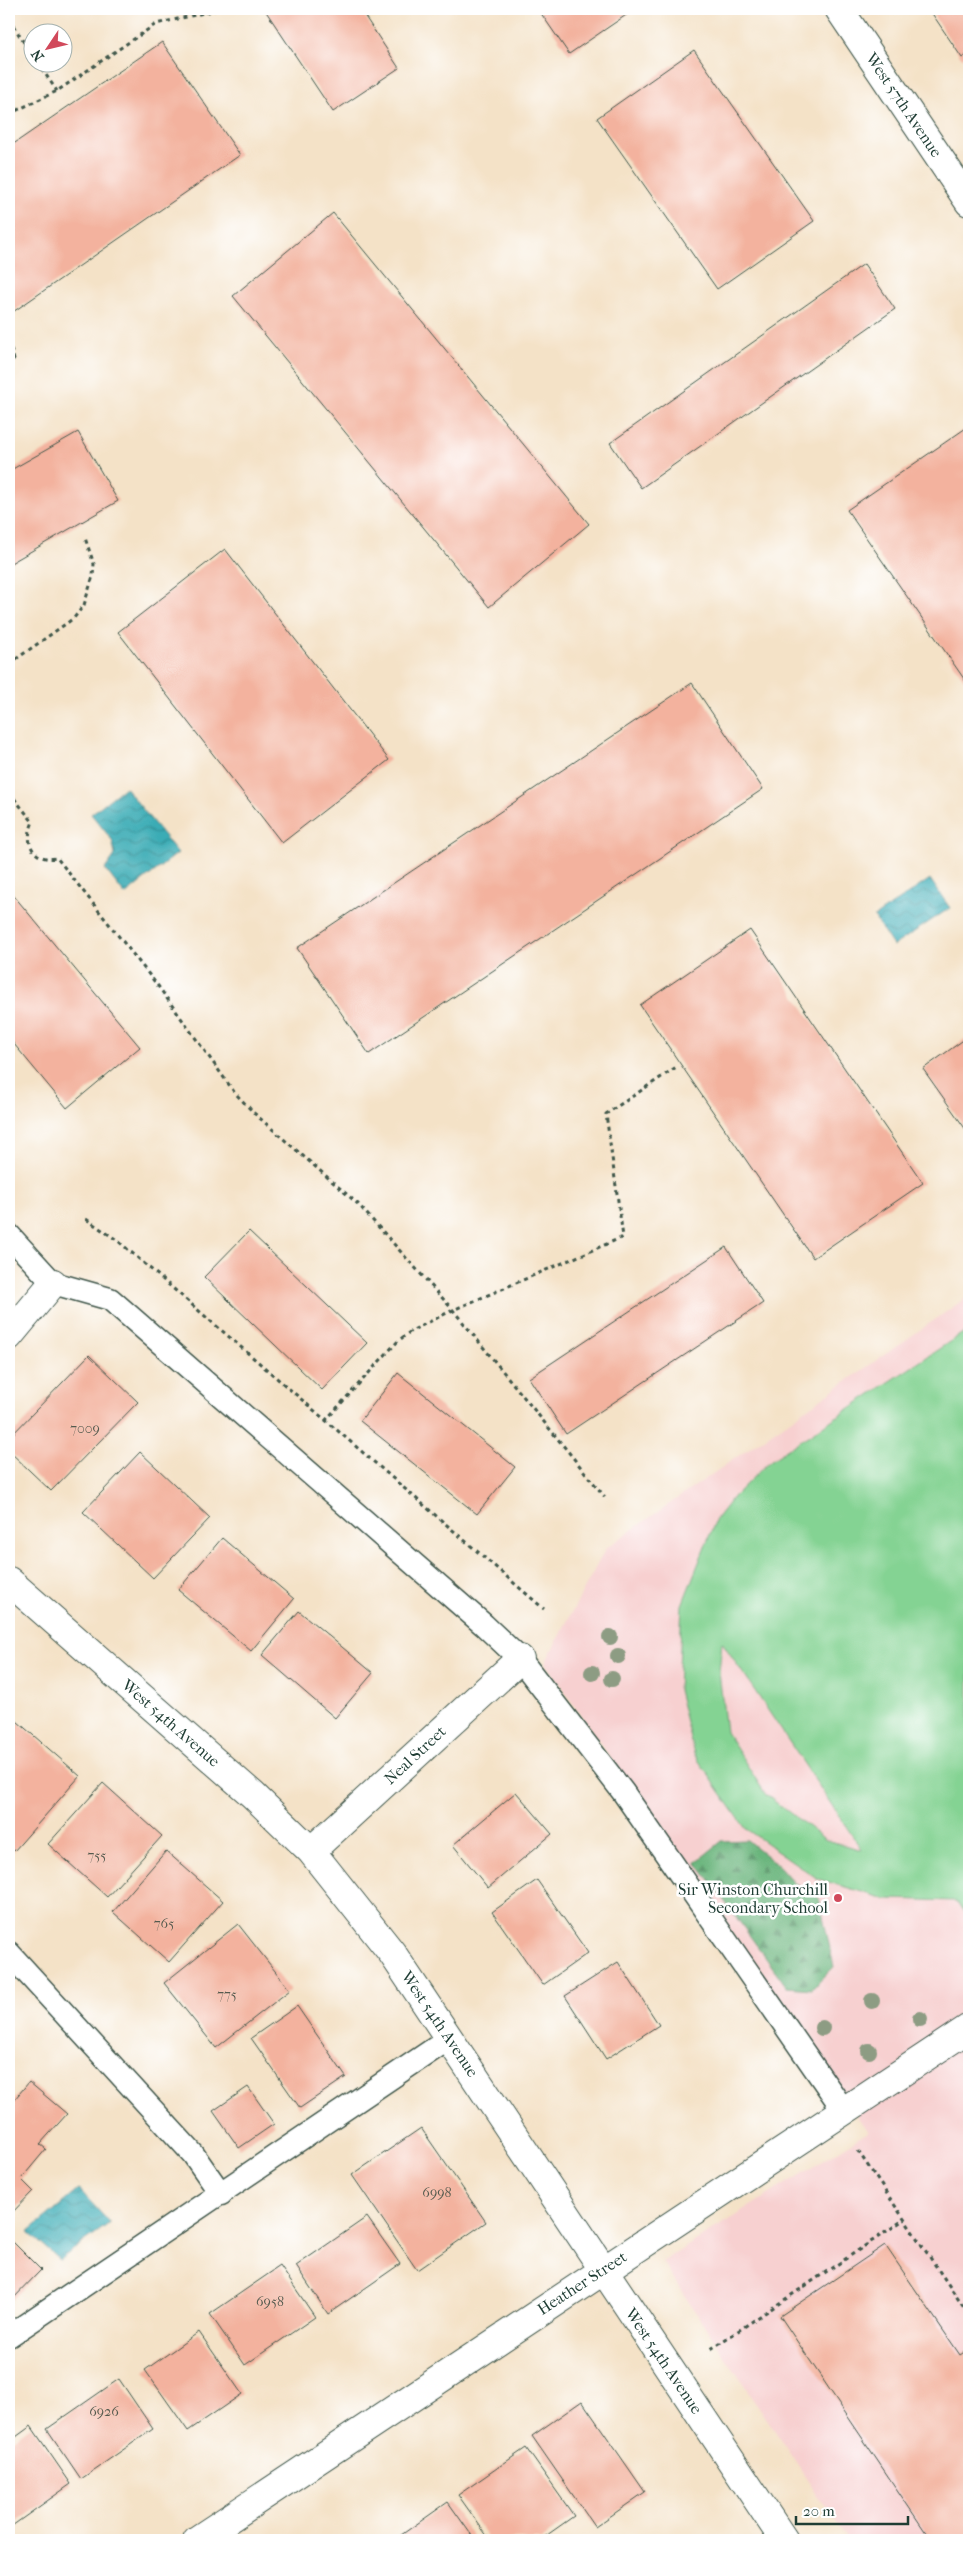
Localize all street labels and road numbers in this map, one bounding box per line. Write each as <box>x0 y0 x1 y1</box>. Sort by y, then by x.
street label: West 57th Avenue <box>861 48 946 161</box>
street label: West 54th Avenue <box>117 1675 224 1771</box>
street label: Neal Street <box>380 1722 450 1788</box>
street label: West 54th Avenue <box>397 1967 483 2081</box>
street label: Heather Street <box>534 2247 631 2319</box>
street label: West 54th Avenue <box>621 2304 707 2418</box>

